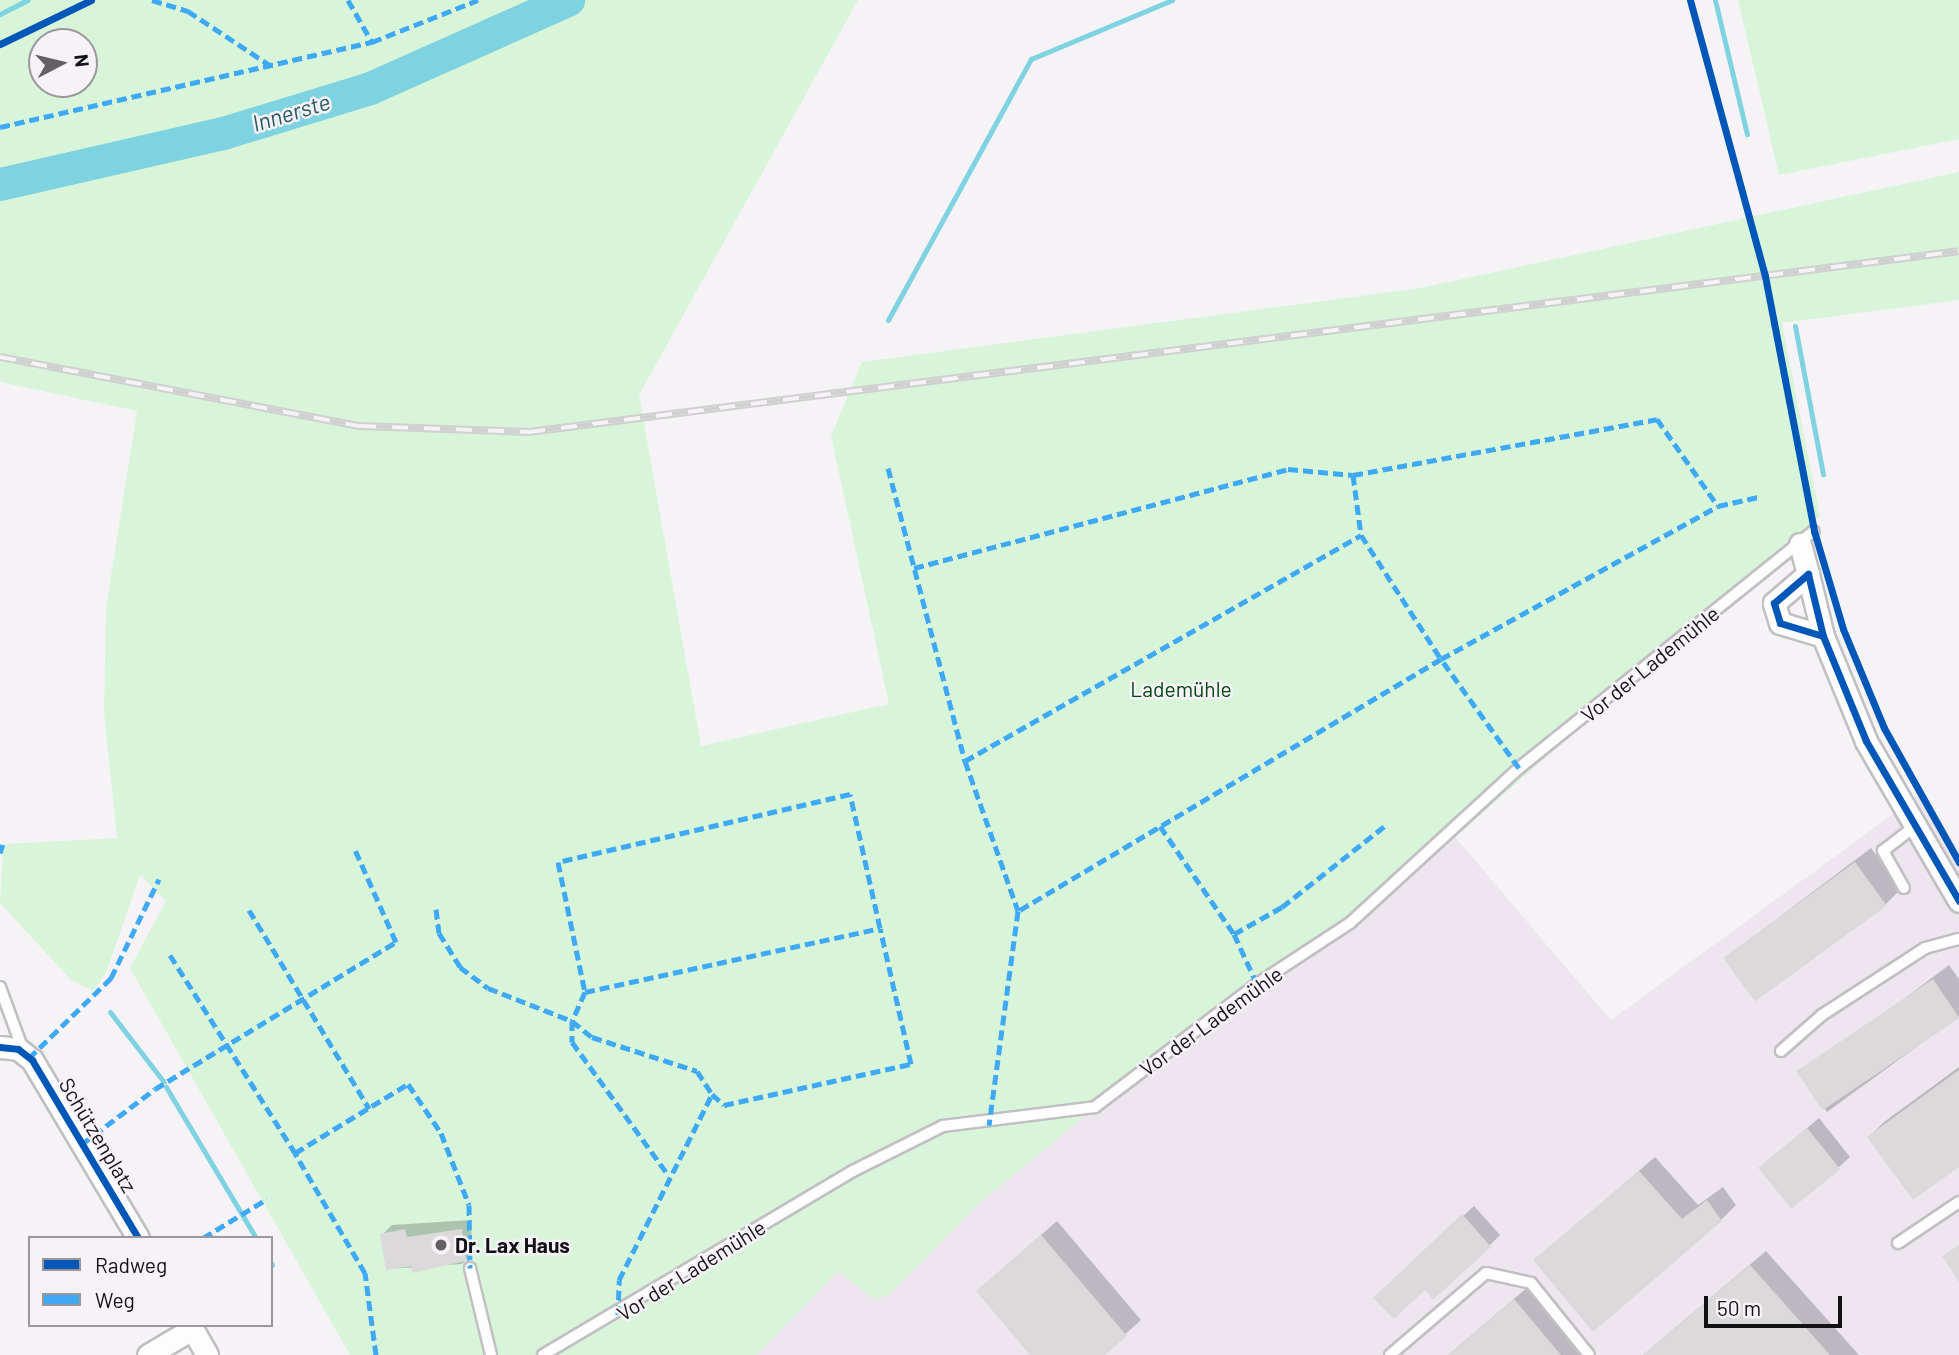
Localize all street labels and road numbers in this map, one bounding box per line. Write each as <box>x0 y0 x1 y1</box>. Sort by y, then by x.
street label: Vor der Lademühle <box>1576 601 1724 727</box>
street label: Vor der Lademühle <box>1135 961 1287 1081</box>
street label: Schützenplatz <box>54 1073 142 1197</box>
street label: Vor der Lademühle <box>612 1214 770 1326</box>

